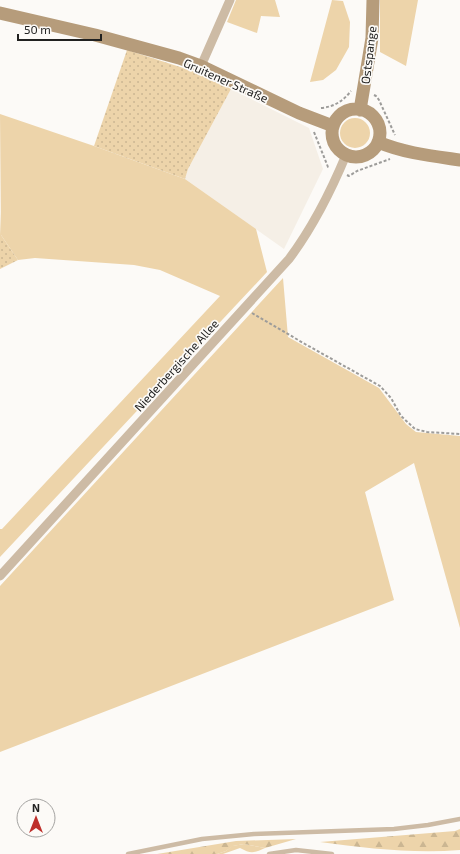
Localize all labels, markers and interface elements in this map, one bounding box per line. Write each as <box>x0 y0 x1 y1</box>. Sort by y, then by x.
scale bar <box>18 16 101 42</box>
text: 50 m <box>24 22 51 36</box>
street label: Ostspange <box>357 25 379 85</box>
street label: Gruitener Straße <box>182 55 270 105</box>
street label: Niederbergische Allee <box>131 316 221 414</box>
north arrow <box>16 798 56 838</box>
text: N <box>32 801 40 814</box>

